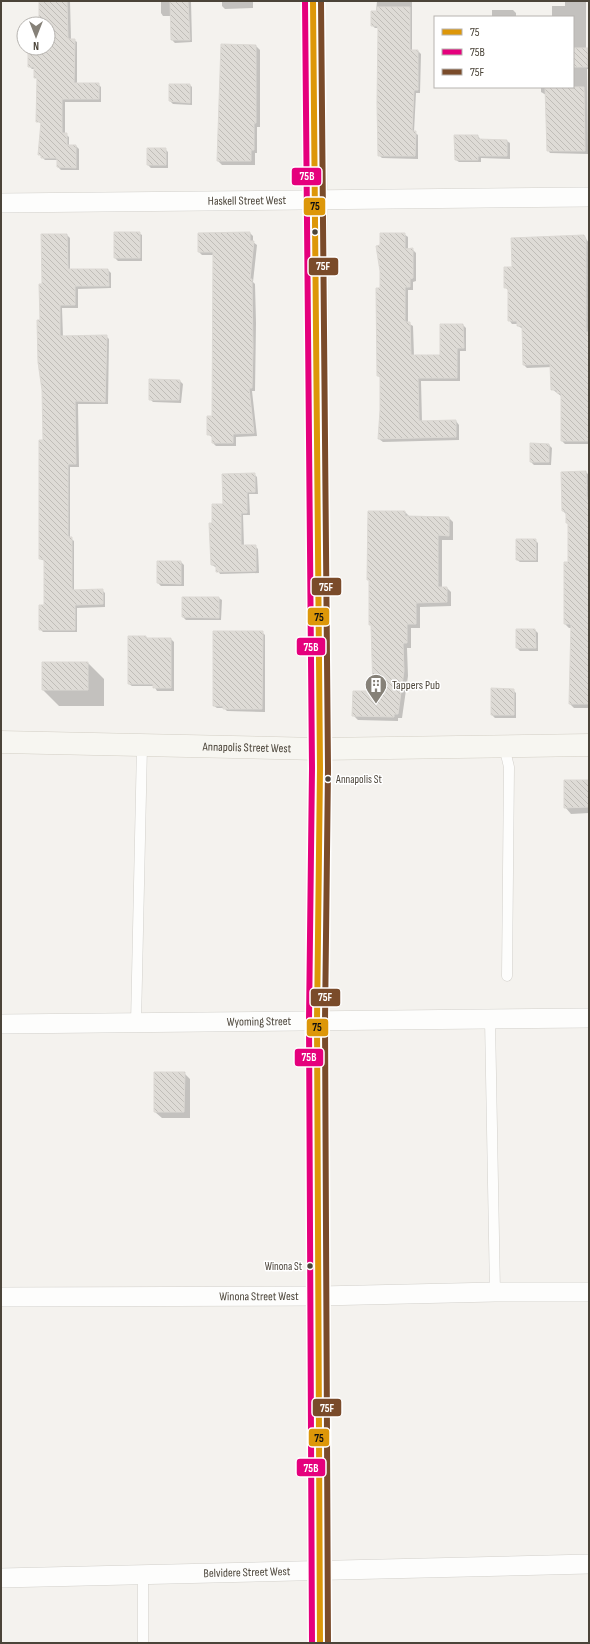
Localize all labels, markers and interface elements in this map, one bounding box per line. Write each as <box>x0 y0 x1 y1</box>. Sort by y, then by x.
north arrow <box>16 16 56 56</box>
legend <box>434 16 574 88</box>
text: 75 <box>470 25 480 40</box>
text: N <box>33 39 39 52</box>
text: 75B <box>470 45 485 60</box>
text: 75F <box>470 65 485 80</box>
line badge: 75B <box>291 167 322 186</box>
text: 75B <box>300 170 314 183</box>
street label: Haskell Street West <box>208 193 287 209</box>
line badge: 75 <box>303 197 326 216</box>
text: 75 <box>310 200 320 213</box>
unlabelled marker <box>310 227 320 237</box>
line badge: 75F <box>308 257 339 276</box>
text: 75F <box>316 260 331 273</box>
line badge: 75F <box>311 577 342 596</box>
text: 75F <box>319 581 334 594</box>
line badge: 75 <box>307 607 330 626</box>
text: 75 <box>314 611 324 624</box>
line badge: 75B <box>296 637 326 656</box>
text: 75B <box>304 641 318 654</box>
building icon: Tappers Pub <box>363 672 389 705</box>
place label: Tappers Pub <box>392 678 440 693</box>
street label: Annapolis Street West <box>201 739 292 756</box>
place label: Annapolis St <box>335 773 382 786</box>
marker: Annapolis St <box>323 774 333 784</box>
line badge: 75F <box>310 988 341 1007</box>
text: 75F <box>318 991 333 1004</box>
street label: Wyoming Street <box>227 1014 292 1030</box>
line badge: 75 <box>306 1018 329 1037</box>
text: 75 <box>312 1021 322 1034</box>
line badge: 75B <box>294 1048 324 1067</box>
text: 75B <box>302 1051 316 1064</box>
place label: Winona St <box>265 1260 303 1273</box>
marker: Winona St <box>305 1261 315 1271</box>
street label: Winona Street West <box>219 1289 299 1304</box>
line badge: 75F <box>312 1398 342 1417</box>
text: 75F <box>320 1402 335 1415</box>
line badge: 75 <box>308 1428 330 1447</box>
text: 75 <box>314 1432 324 1445</box>
line badge: 75B <box>296 1458 326 1477</box>
text: 75B <box>304 1462 318 1475</box>
street label: Belvidere Street West <box>203 1564 291 1581</box>

